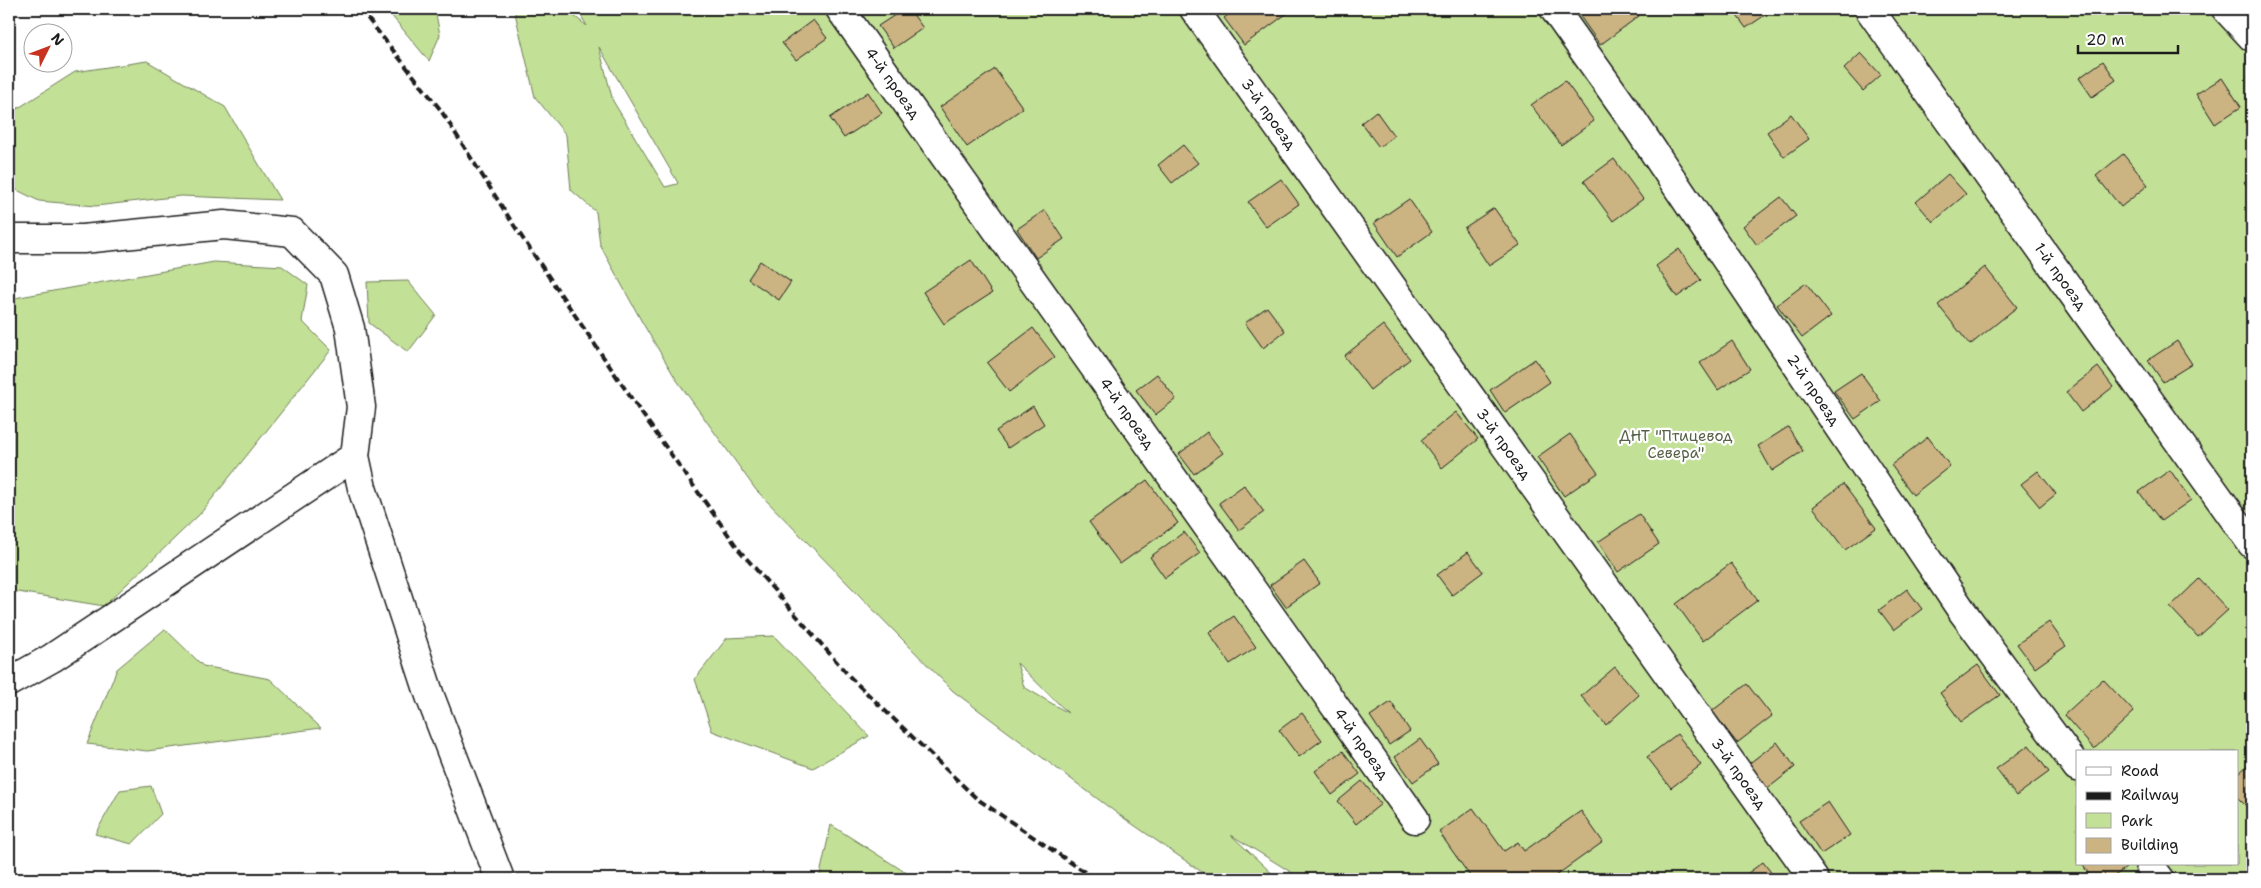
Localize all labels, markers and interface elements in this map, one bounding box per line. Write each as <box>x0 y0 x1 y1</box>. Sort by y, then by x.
north arrow <box>22 22 72 72</box>
scale bar <box>2078 22 2178 54</box>
text: N <box>47 29 68 49</box>
text: 20 m <box>2086 30 2125 50</box>
street label: 4-й проезд <box>860 44 925 123</box>
street label: 3-й проезд <box>1237 75 1301 154</box>
street label: 1-й проезд <box>2030 239 2092 315</box>
street label: 2-й проезд <box>1782 350 1845 430</box>
street label: 4-й проезд <box>1095 374 1160 453</box>
street label: 3-й проезд <box>1472 404 1536 484</box>
park label: ДНТ "Птицевод Севера" <box>1619 426 1733 463</box>
street label: 4-й проезд <box>1329 704 1394 784</box>
street label: 3-й проезд <box>1707 734 1771 814</box>
legend <box>2076 750 2238 866</box>
text: Road <box>2121 761 2159 781</box>
text: Railway <box>2121 785 2179 805</box>
text: Park <box>2121 811 2153 831</box>
text: Building <box>2121 835 2178 855</box>

